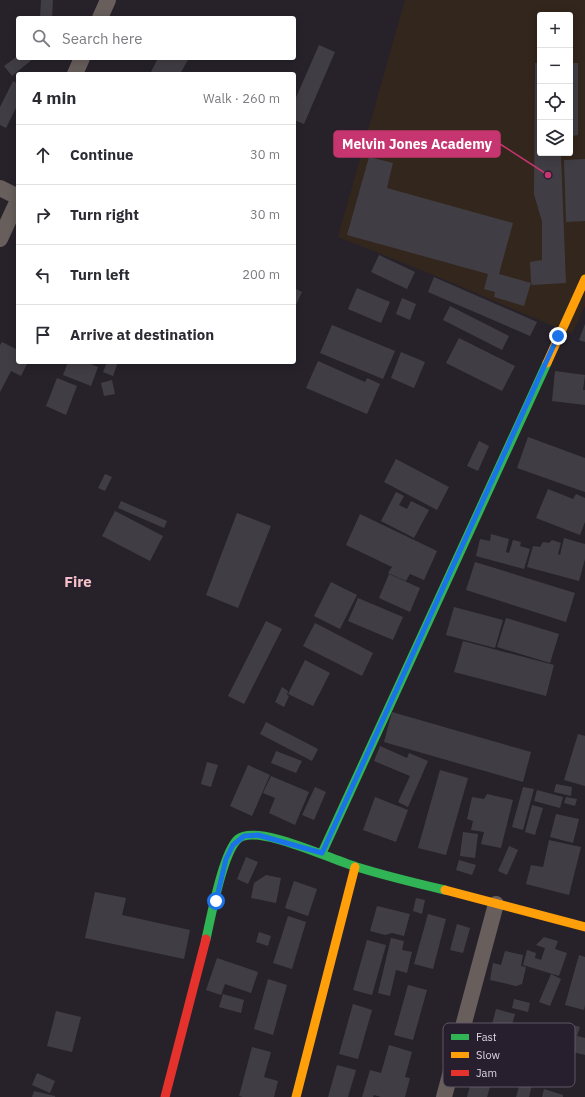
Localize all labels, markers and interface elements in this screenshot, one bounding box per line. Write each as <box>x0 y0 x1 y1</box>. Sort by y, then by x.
map controls <box>537 12 573 156</box>
button: + <box>537 12 573 48</box>
search box <box>16 16 296 60</box>
icon: search <box>30 27 52 49</box>
text: Search here <box>62 29 142 48</box>
button: − <box>537 48 573 84</box>
button: locate <box>537 84 573 120</box>
text: 4 min <box>32 87 76 109</box>
text: Walk · 260 m <box>203 90 280 107</box>
button: layers <box>537 120 573 156</box>
callout: Melvin Jones Academy <box>334 131 500 157</box>
text: Melvin Jones Academy <box>342 135 493 153</box>
icon: ahead <box>32 144 54 166</box>
text: Continue <box>70 145 134 164</box>
text: 30 m <box>250 146 280 163</box>
icon: right <box>32 204 54 226</box>
text: Turn right <box>70 205 139 224</box>
text: 30 m <box>250 206 280 223</box>
icon: left <box>32 264 54 286</box>
text: Turn left <box>70 265 130 284</box>
text: 200 m <box>242 266 280 283</box>
icon: arrive <box>32 324 54 346</box>
text: Arrive at destination <box>70 325 214 344</box>
route end <box>549 327 567 345</box>
district label: Fire <box>64 572 92 591</box>
route start <box>207 892 225 910</box>
legend <box>443 1023 575 1087</box>
text: Fast <box>476 1030 497 1044</box>
text: Slow <box>476 1048 500 1062</box>
text: Jam <box>476 1066 497 1080</box>

